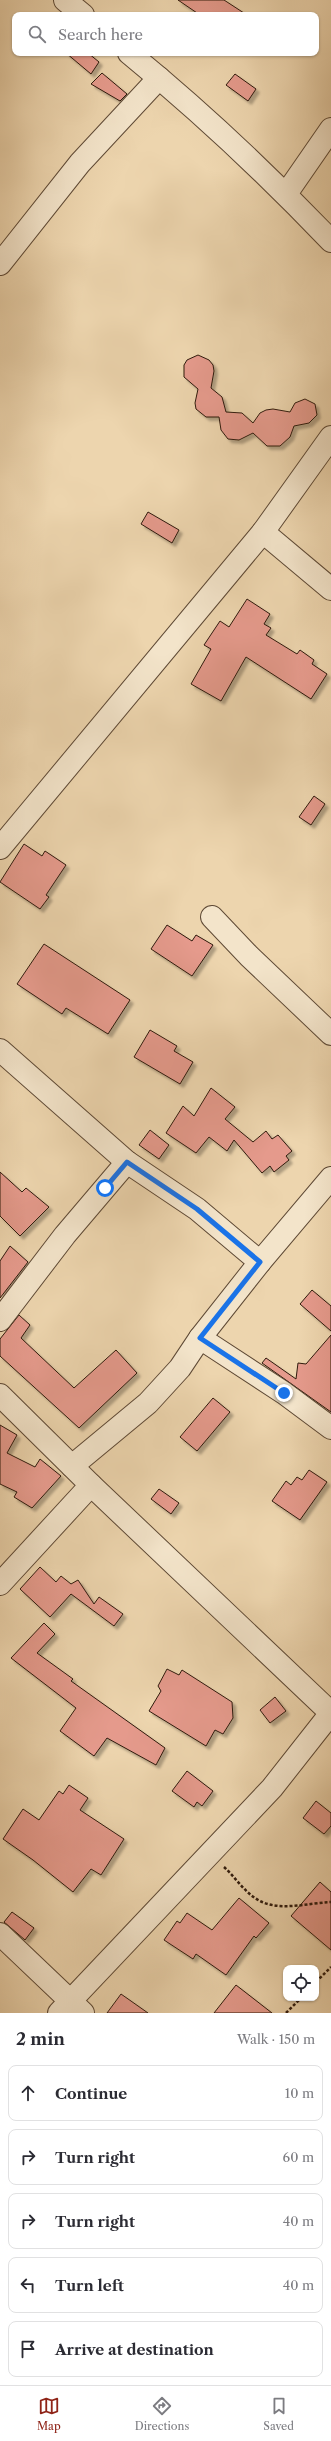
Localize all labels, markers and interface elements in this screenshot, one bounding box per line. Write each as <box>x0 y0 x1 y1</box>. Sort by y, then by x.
search box <box>12 12 319 56</box>
icon: search <box>26 23 48 45</box>
text: Search here <box>58 25 143 44</box>
route start <box>96 1179 114 1197</box>
route end <box>275 1384 293 1402</box>
map controls <box>283 1965 319 2001</box>
button: locate <box>283 1965 319 2001</box>
text: 2 min <box>16 2029 65 2049</box>
text: Walk · 150 m <box>237 2031 315 2047</box>
icon: ahead <box>17 2082 39 2104</box>
text: Continue <box>55 2084 127 2103</box>
text: 10 m <box>285 2085 314 2101</box>
icon: right <box>17 2146 39 2168</box>
text: Turn right <box>55 2148 135 2167</box>
text: 60 m <box>283 2149 314 2165</box>
icon: right <box>17 2210 39 2232</box>
text: Turn right <box>55 2212 135 2231</box>
text: 40 m <box>283 2213 314 2229</box>
icon: left <box>17 2274 39 2296</box>
text: Turn left <box>55 2276 124 2295</box>
text: 40 m <box>283 2277 314 2293</box>
icon: arrive <box>17 2338 39 2360</box>
text: Arrive at destination <box>55 2340 214 2359</box>
tab: Map <box>37 2395 61 2433</box>
tab: Directions <box>135 2395 189 2433</box>
tab: Saved <box>263 2395 294 2433</box>

